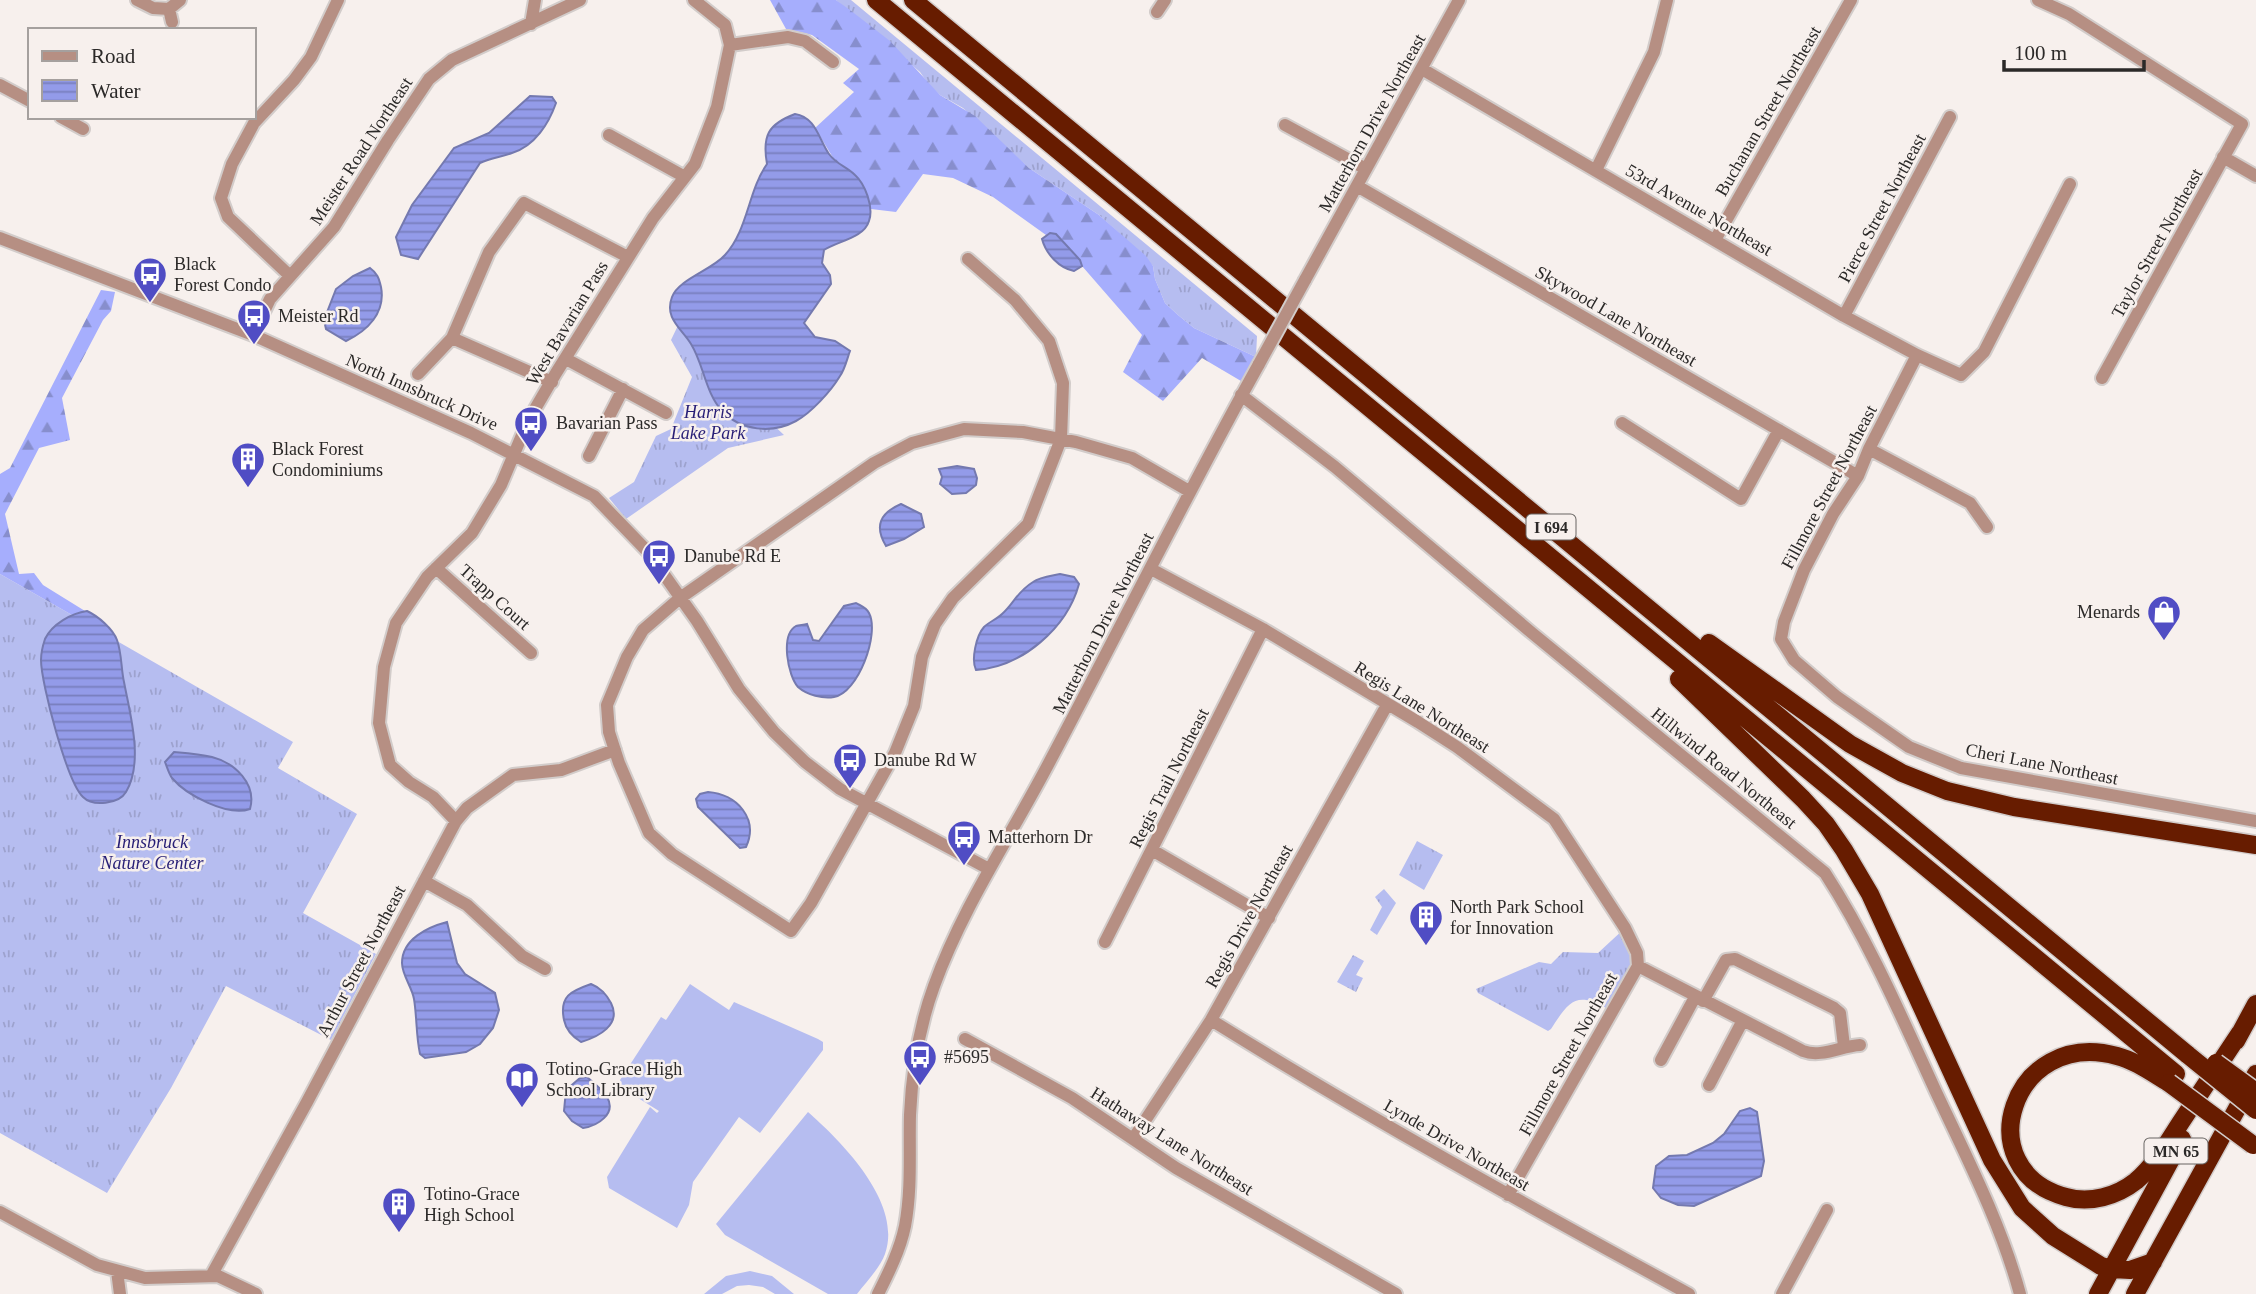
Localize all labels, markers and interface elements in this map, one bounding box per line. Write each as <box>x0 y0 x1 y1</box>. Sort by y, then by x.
street label: Buchanan Street Northeast <box>1711 22 1825 200</box>
legend <box>28 28 256 119</box>
scale bar <box>2004 28 2144 72</box>
street label: Matterhorn Drive Northeast <box>1315 30 1429 216</box>
text: 100 m <box>2014 41 2067 65</box>
text: Road <box>91 44 136 68</box>
street label: Meister Road Northeast <box>306 73 416 229</box>
text: Water <box>91 79 141 103</box>
street label: Pierce Street Northeast <box>1834 130 1930 286</box>
street label: 53rd Avenue Northeast <box>1622 160 1776 260</box>
street label: Taylor Street Northeast <box>2108 165 2206 321</box>
place label: Black Forest Condo <box>174 254 272 295</box>
bus stop icon: Black Forest Condo <box>131 255 169 304</box>
street label: West Bavarian Pass <box>522 257 612 389</box>
street label: Skywood Lane Northeast <box>1532 262 1700 370</box>
bus stop icon: Meister Rd <box>235 297 273 346</box>
place label: Meister Rd <box>278 306 359 326</box>
street label: North Innsbruck Drive <box>343 350 501 434</box>
park label: Harris Lake Park <box>670 402 746 443</box>
street label: Fillmore Street Northeast <box>1777 402 1881 572</box>
bus stop icon: Bavarian Pass <box>512 404 550 453</box>
place label: Bavarian Pass <box>556 413 657 433</box>
place label: Black Forest Condominiums <box>272 439 383 480</box>
building icon: Black Forest Condominiums <box>229 440 267 489</box>
road number: I 694 <box>1526 514 1576 540</box>
street label: Matterhorn Drive Northeast <box>1048 529 1158 717</box>
bus stop icon: Danube Rd E <box>640 537 678 586</box>
place label: Danube Rd E <box>684 546 781 566</box>
street label: Trapp Court <box>456 560 534 634</box>
shop icon: Menards <box>2145 593 2183 642</box>
place label: Menards <box>2077 602 2140 622</box>
street label: Regis Lane Northeast <box>1351 657 1493 757</box>
street label: Hillwind Road Northeast <box>1647 703 1801 833</box>
street label: Regis Trail Northeast <box>1125 705 1213 851</box>
street label: Cheri Lane Northeast <box>1964 739 2120 789</box>
bus stop icon: Danube Rd W <box>831 741 869 790</box>
place label: Danube Rd W <box>874 750 977 770</box>
bus stop icon: Matterhorn Dr <box>945 818 983 867</box>
place label: Matterhorn Dr <box>988 827 1092 847</box>
park label: Innsbruck Nature Center <box>100 832 204 873</box>
street label: Regis Drive Northeast <box>1201 841 1297 991</box>
street label: Arthur Street Northeast <box>313 882 409 1040</box>
place label: North Park School for Innovation <box>1450 897 1584 938</box>
building icon: North Park School for Innovation <box>1407 898 1445 947</box>
street label: Fillmore Street Northeast <box>1515 969 1621 1139</box>
bus stop icon: #5695 <box>901 1038 939 1087</box>
place label: #5695 <box>944 1047 989 1067</box>
place label: Totino-Grace High School Library <box>546 1059 682 1100</box>
library icon: Totino-Grace High School Library <box>503 1060 541 1109</box>
street label: Hathaway Lane Northeast <box>1087 1083 1257 1199</box>
street label: Lynde Drive Northeast <box>1381 1095 1533 1195</box>
road number: MN 65 <box>2144 1138 2208 1163</box>
place label: Totino-Grace High School <box>424 1184 520 1225</box>
building icon: Totino-Grace High School <box>380 1185 418 1234</box>

